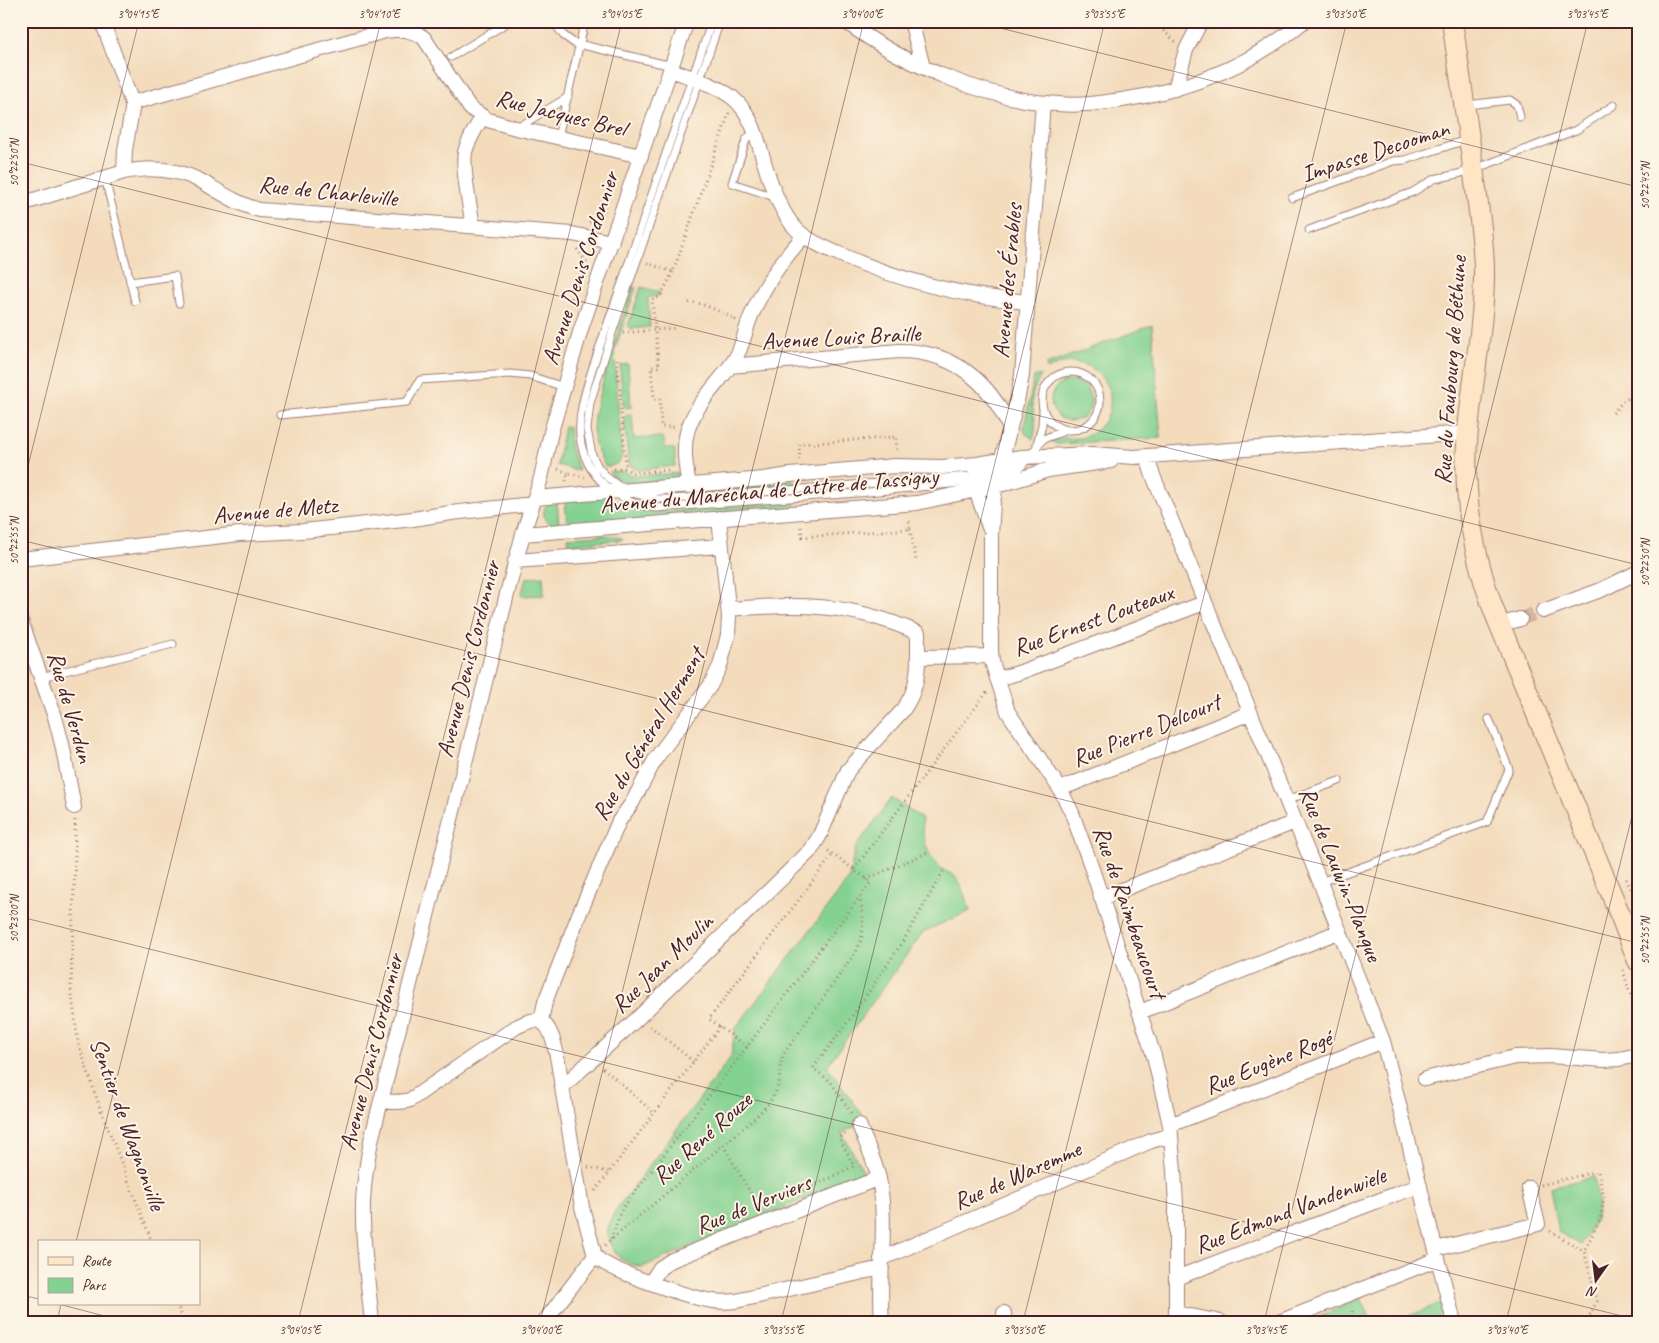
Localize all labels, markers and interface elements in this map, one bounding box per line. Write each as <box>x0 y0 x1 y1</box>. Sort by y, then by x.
text: 3°04'15"E <box>118 6 160 22</box>
text: 3°04'10"E <box>359 6 401 22</box>
text: 3°04'05"E <box>601 6 643 22</box>
text: 3°04'00"E <box>842 6 884 22</box>
text: 3°03'55"E <box>1084 6 1126 22</box>
text: 3°03'50"E <box>1325 6 1367 22</box>
text: 3°03'45"E <box>1567 6 1609 22</box>
street label: Rue Jacques Brel <box>493 82 633 145</box>
street label: Impasse Decooman <box>1297 113 1454 189</box>
text: 50°22'50"N <box>6 138 22 187</box>
text: 50°22'45"N <box>1637 161 1653 210</box>
street label: Avenue Denis Cordonnier <box>535 165 626 368</box>
street label: Rue de Charleville <box>257 169 401 213</box>
street label: Avenue des Érables <box>985 200 1029 359</box>
street label: Rue du Faubourg de Béthune <box>1427 253 1473 485</box>
street label: Avenue Louis Braille <box>761 318 923 356</box>
street label: Avenue du Maréchal de Lattre de Tassigny <box>599 460 941 520</box>
street label: Avenue de Metz <box>212 489 341 530</box>
text: 50°22'55"N <box>6 516 22 565</box>
text: 50°22'50"N <box>1637 538 1653 587</box>
street label: Avenue Denis Cordonnier <box>429 555 507 760</box>
street label: Rue Ernest Couteaux <box>1009 576 1179 663</box>
street label: Rue du Général Herment <box>585 640 713 826</box>
street label: Rue de Verdun <box>41 648 101 767</box>
street label: Rue Pierre Delcourt <box>1067 685 1227 773</box>
street label: Rue de Lauwin-Planque <box>1292 782 1390 968</box>
street label: Rue de Raimbeaucourt <box>1087 822 1174 1005</box>
text: 50°23'00"N <box>6 894 22 943</box>
street label: Rue Jean Moulin <box>605 906 720 1019</box>
text: 50°22'55"N <box>1637 916 1653 965</box>
street label: Avenue Denis Cordonnier <box>332 948 410 1153</box>
street label: Rue Eugène Rogé <box>1200 1021 1340 1101</box>
street label: Sentier de Wagnonville <box>83 1034 174 1216</box>
street label: Rue René Rouze <box>646 1084 760 1191</box>
street label: Rue de Waremme <box>949 1133 1087 1216</box>
street label: Rue Edmond Vandenwiele <box>1190 1159 1392 1260</box>
street label: Rue de Verviers <box>691 1167 817 1241</box>
legend <box>38 1240 200 1306</box>
text: Route <box>82 1252 112 1271</box>
north arrow <box>1572 1256 1622 1306</box>
text: Parc <box>82 1276 106 1295</box>
text: N <box>1584 1282 1599 1301</box>
text: 3°04'05"E <box>280 1322 322 1338</box>
text: 3°04'00"E <box>521 1322 563 1338</box>
text: 3°03'55"E <box>763 1322 805 1338</box>
text: 3°03'50"E <box>1004 1322 1046 1338</box>
text: 3°03'45"E <box>1246 1322 1288 1338</box>
text: 3°03'40"E <box>1487 1322 1529 1338</box>

